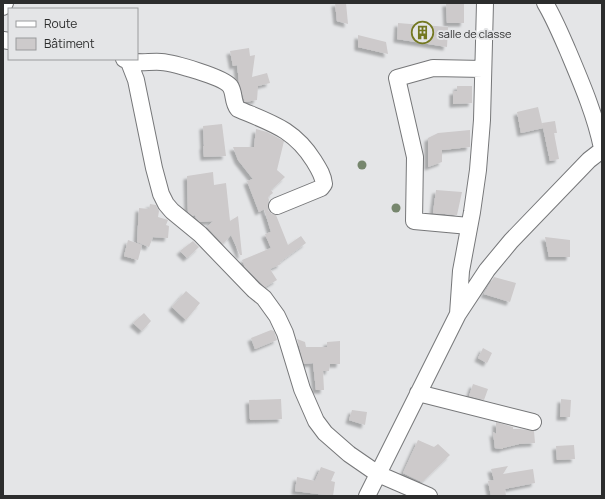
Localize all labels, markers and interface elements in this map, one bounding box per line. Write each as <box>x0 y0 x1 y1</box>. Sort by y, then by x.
legend <box>8 8 138 60</box>
text: Route <box>44 15 77 32</box>
building icon: salle de classe <box>409 20 435 46</box>
place label: salle de classe <box>438 26 512 41</box>
text: Bâtiment <box>44 35 95 52</box>

